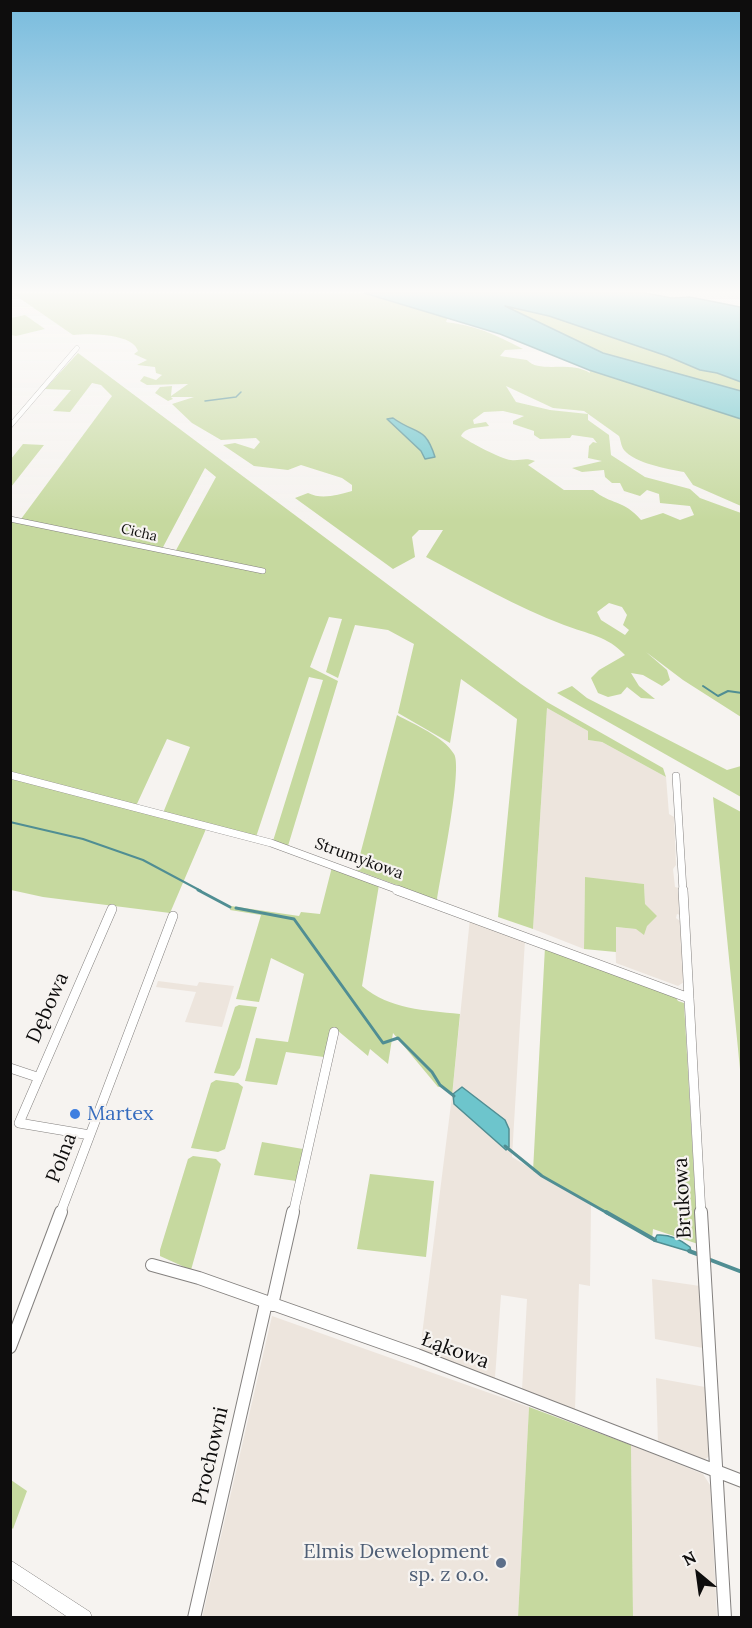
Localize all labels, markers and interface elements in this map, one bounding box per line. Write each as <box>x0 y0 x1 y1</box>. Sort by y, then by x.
street label: Cicha <box>119 521 159 545</box>
street label: Strumykowa <box>312 834 406 884</box>
street label: Dębowa <box>22 969 74 1047</box>
place label: Martex <box>87 1102 154 1126</box>
marker: Martex <box>68 1107 82 1121</box>
street label: Polna <box>42 1130 82 1186</box>
street label: Brukowa <box>669 1157 697 1239</box>
street label: Łąkowa <box>418 1328 492 1374</box>
street label: Prochowni <box>188 1404 234 1508</box>
place label: Elmis Dewelopment sp. z o.o. <box>303 1540 489 1587</box>
north arrow <box>668 1544 728 1604</box>
text: N <box>679 1547 700 1570</box>
marker: Elmis Dewelopment sp. z o.o. <box>494 1556 508 1570</box>

